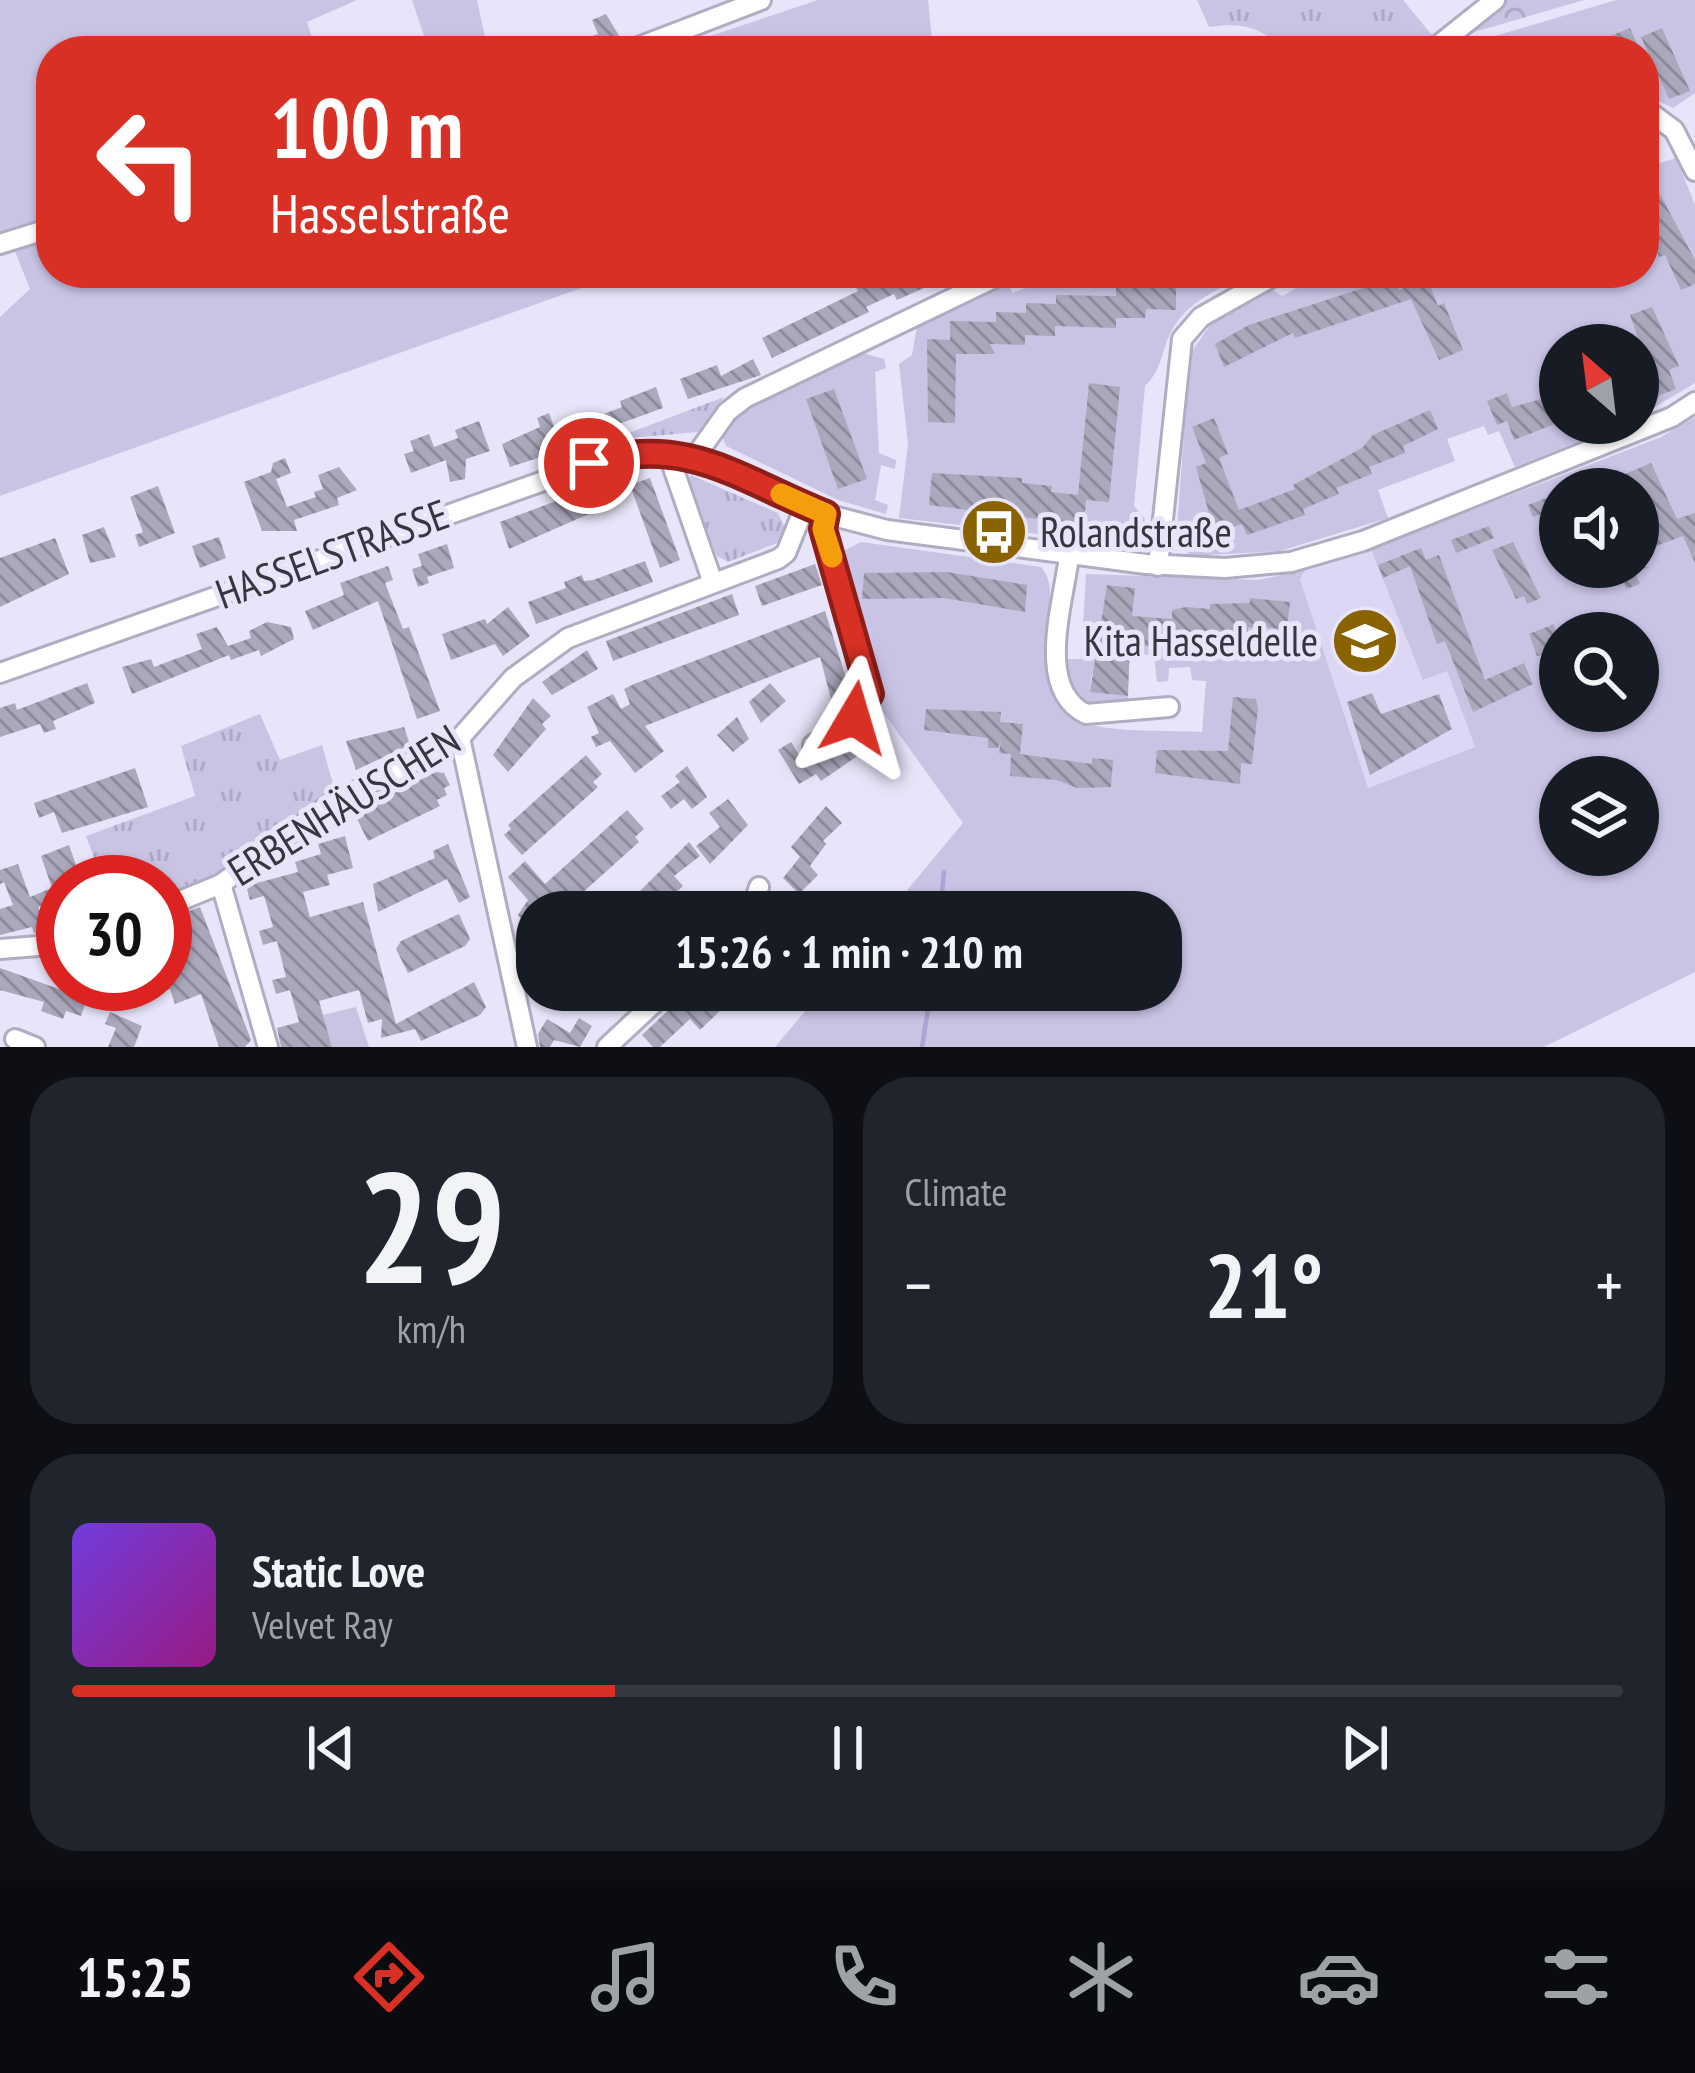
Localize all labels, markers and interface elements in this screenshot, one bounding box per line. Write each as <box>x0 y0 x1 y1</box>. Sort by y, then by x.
text: 100 m <box>270 72 463 181</box>
icon: left <box>72 84 228 240</box>
text: Hasselstraße <box>270 178 510 248</box>
north arrow <box>1539 324 1659 444</box>
map controls <box>1539 324 1659 876</box>
pin <box>538 412 640 514</box>
icon: arrive <box>556 430 622 496</box>
button: sound <box>1539 468 1659 588</box>
street label: HASSELSTRASSE <box>208 486 456 621</box>
bus stop icon: Rolandstraße <box>959 497 1029 567</box>
place label: Rolandstraße <box>1040 504 1232 559</box>
school or university icon: Kita Hasseldelle <box>1330 606 1400 676</box>
button: search <box>1539 612 1659 732</box>
place label: Kita Hasseldelle <box>1084 613 1318 668</box>
position arrow <box>791 655 917 781</box>
street label: ERBENHÄUSCHEN <box>218 712 470 898</box>
button: layers <box>1539 756 1659 876</box>
speed limit sign: 30 <box>36 855 192 1011</box>
text: 15:26 · 1 min · 210 m <box>675 922 1023 980</box>
text: 29 <box>357 1124 506 1326</box>
text: Climate <box>905 1166 1007 1217</box>
text: 21° <box>1204 1226 1323 1343</box>
text: − <box>905 1242 932 1327</box>
text: + <box>1596 1242 1623 1327</box>
text: km/h <box>397 1303 466 1354</box>
text: Static Love <box>252 1541 425 1599</box>
text: Velvet Ray <box>252 1599 393 1650</box>
icon: previous <box>298 1715 364 1781</box>
icon: pause <box>815 1715 881 1781</box>
icon: next <box>1332 1715 1398 1781</box>
icon: directions <box>347 1935 431 2019</box>
icon: music <box>584 1935 668 2019</box>
icon: phone <box>822 1935 906 2019</box>
icon: climate <box>1059 1935 1143 2019</box>
icon: car <box>1297 1935 1381 2019</box>
icon: filters <box>1534 1935 1618 2019</box>
text: 15:25 <box>77 1942 194 2012</box>

